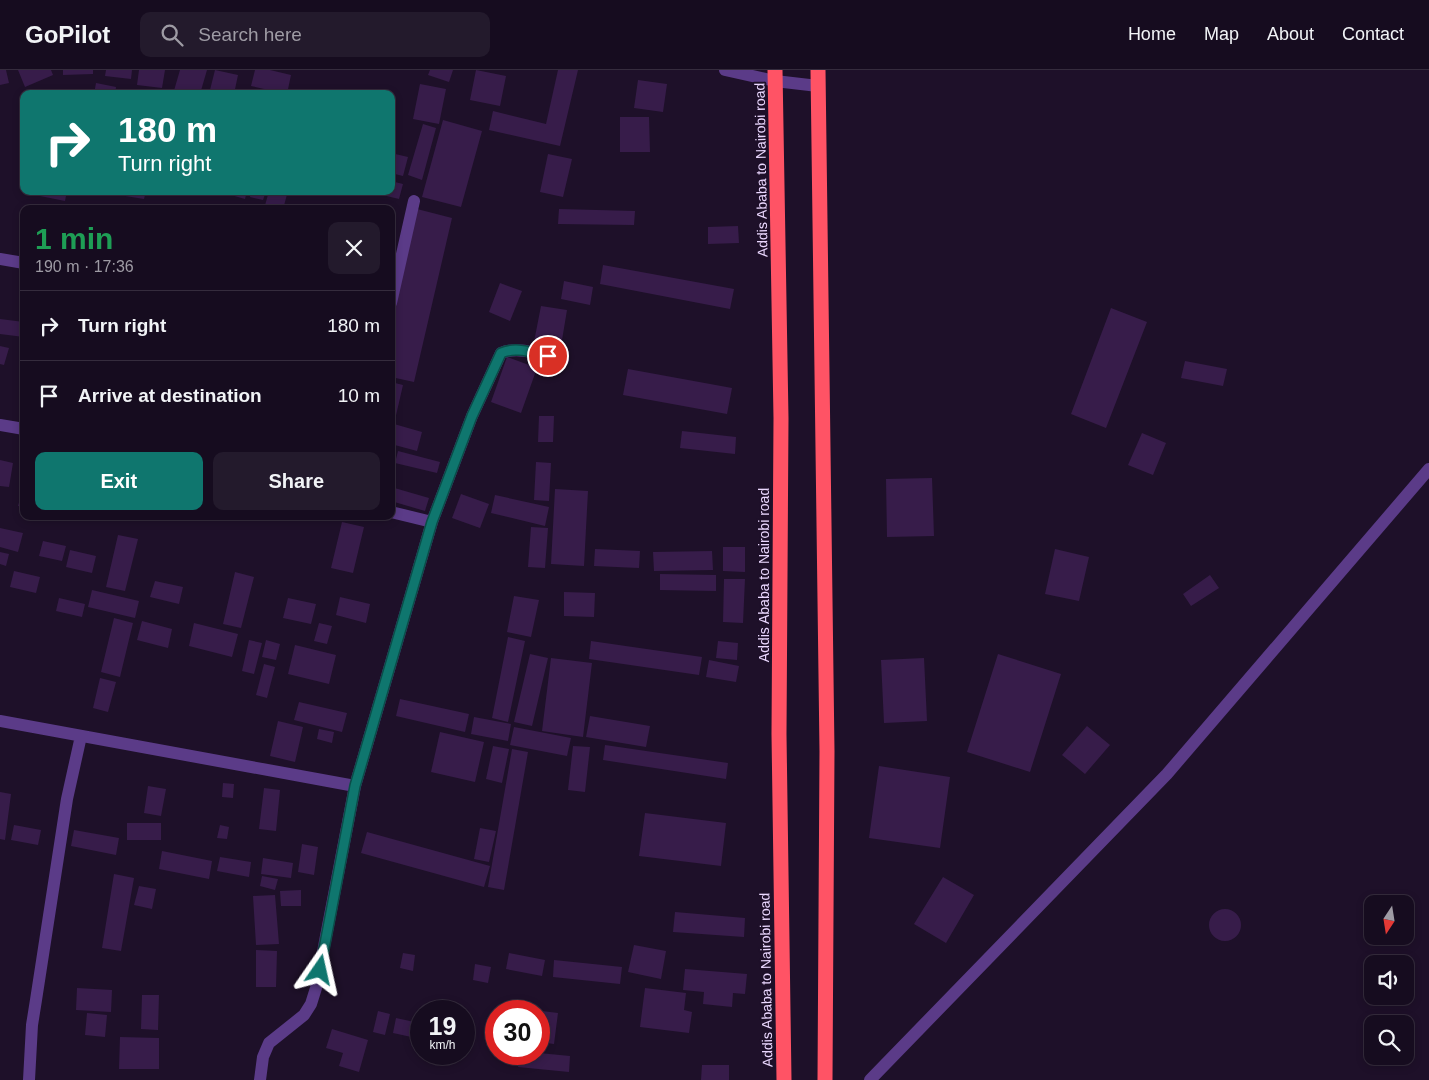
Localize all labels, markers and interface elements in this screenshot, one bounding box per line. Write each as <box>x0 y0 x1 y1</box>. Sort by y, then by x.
search box <box>140 12 490 57</box>
text: GoPilot <box>25 21 110 48</box>
icon: search <box>158 21 186 49</box>
text: Search here <box>198 24 302 45</box>
text: Home <box>1128 24 1176 44</box>
text: Map <box>1204 24 1239 44</box>
text: About <box>1267 24 1314 44</box>
text: Contact <box>1342 24 1404 44</box>
street label: Addis Ababa to Nairobi road <box>751 83 771 257</box>
icon: right <box>35 110 100 175</box>
text: 180 m <box>118 110 217 149</box>
text: Turn right <box>118 151 211 176</box>
text: 1 min <box>35 222 113 255</box>
button: close <box>328 222 380 274</box>
text: 190 m · 17:36 <box>35 258 134 275</box>
icon: right <box>35 312 63 340</box>
text: Turn right <box>78 315 166 336</box>
text: 180 m <box>327 315 380 336</box>
pin <box>527 335 569 377</box>
icon: arrive <box>534 342 562 370</box>
icon: arrive <box>35 382 63 410</box>
text: Arrive at destination <box>78 385 262 406</box>
text: 10 m <box>338 385 380 406</box>
button: Exit <box>35 452 203 510</box>
button: Share <box>213 452 380 510</box>
street label: Addis Ababa to Nairobi road <box>756 488 772 662</box>
street label: Addis Ababa to Nairobi road <box>756 893 776 1067</box>
north arrow <box>1364 895 1414 945</box>
map controls <box>1364 895 1414 1065</box>
position arrow <box>293 943 345 995</box>
button: sound <box>1364 955 1414 1005</box>
speed limit sign: 30 <box>485 1000 550 1065</box>
text: 19 <box>429 1012 456 1040</box>
button: search <box>1364 1015 1414 1065</box>
text: km/h <box>429 1038 456 1052</box>

